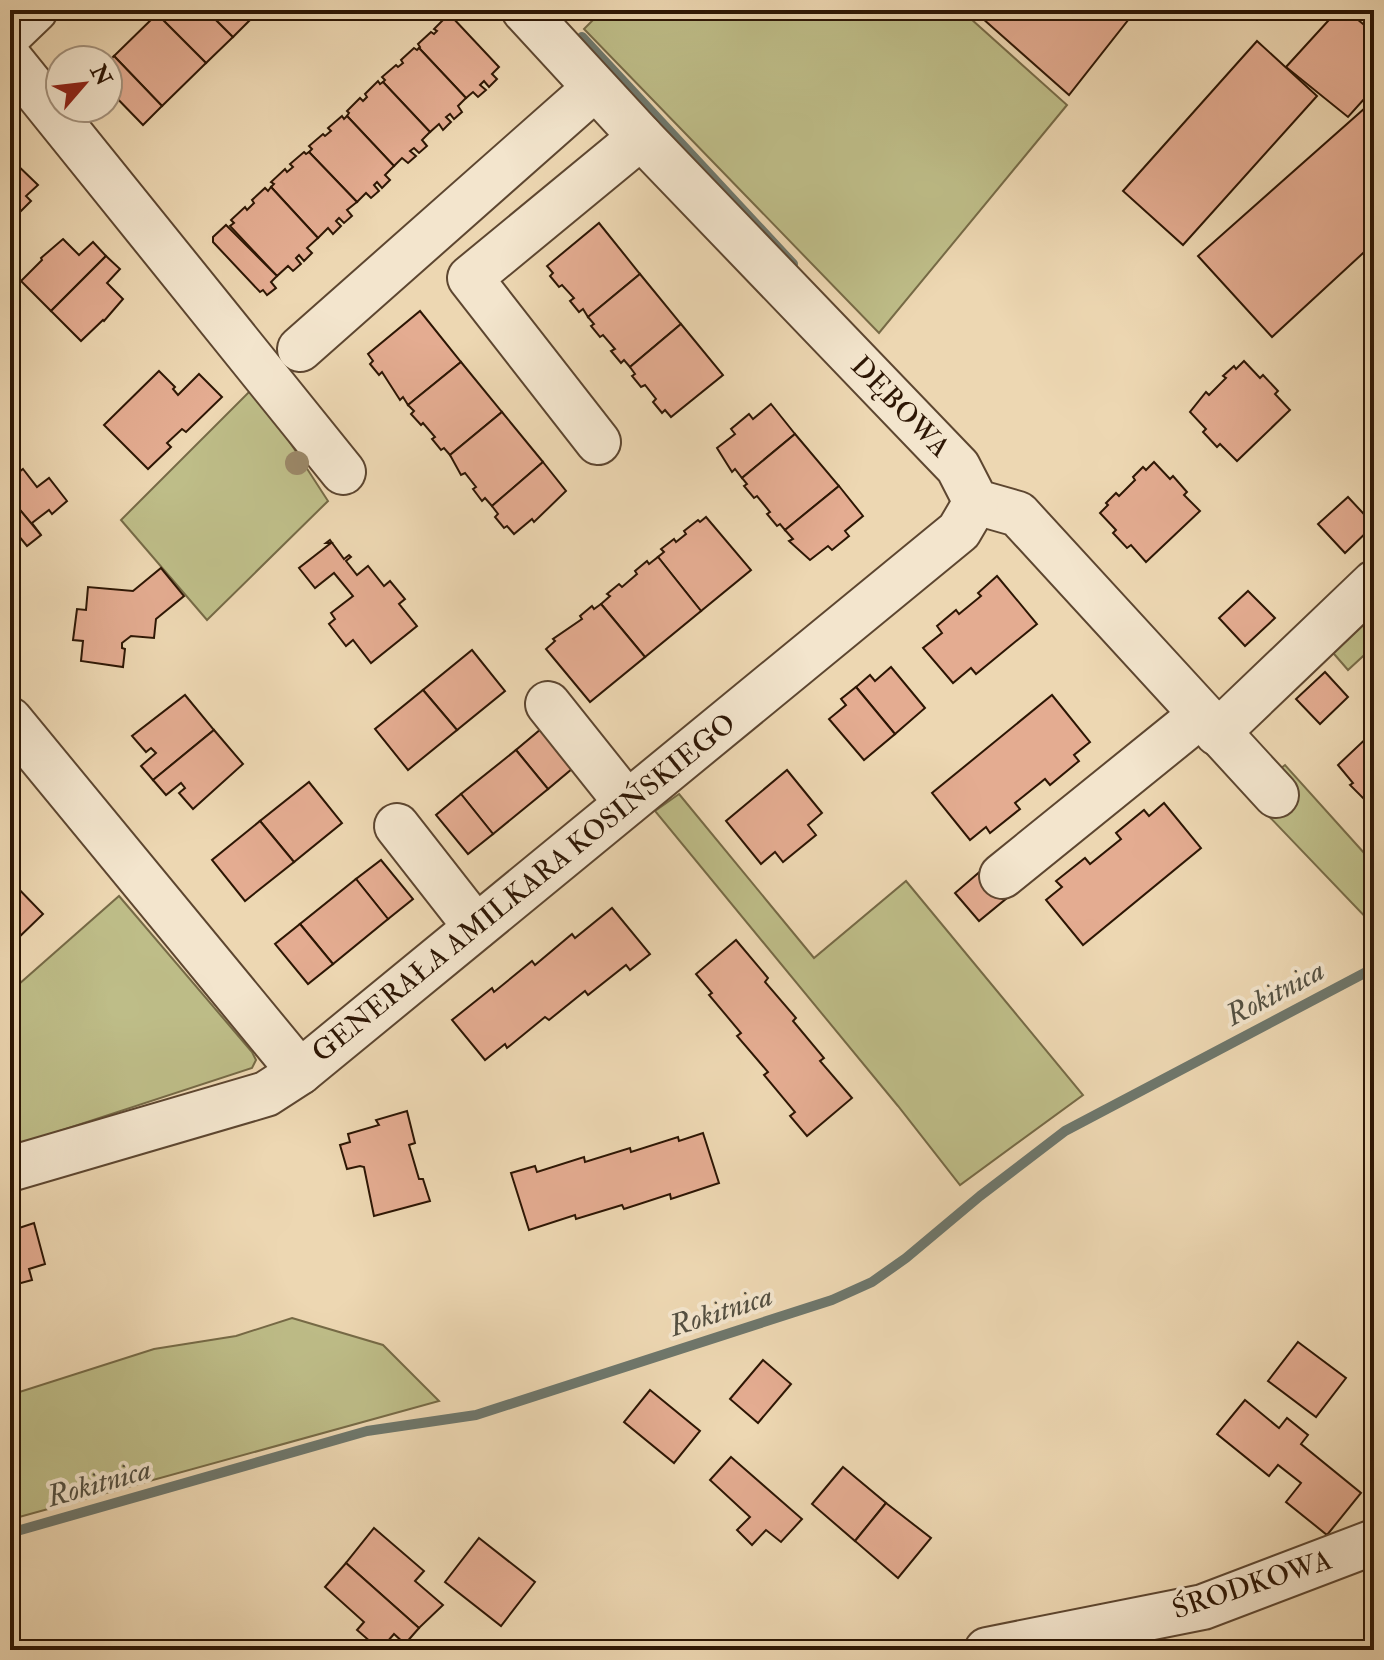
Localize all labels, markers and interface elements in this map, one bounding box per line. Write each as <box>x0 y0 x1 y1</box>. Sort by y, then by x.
north arrow <box>44 44 124 124</box>
text: N <box>83 59 118 91</box>
street label: DĘBOWA <box>843 349 957 465</box>
street label: GENERAŁA AMILKARA KOSIŃSKIEGO <box>305 706 743 1070</box>
water label: Rokitnica <box>1218 952 1331 1035</box>
water label: Rokitnica <box>664 1277 777 1345</box>
water label: Rokitnica <box>42 1451 155 1516</box>
street label: ŚRODKOWA <box>1168 1543 1336 1627</box>

